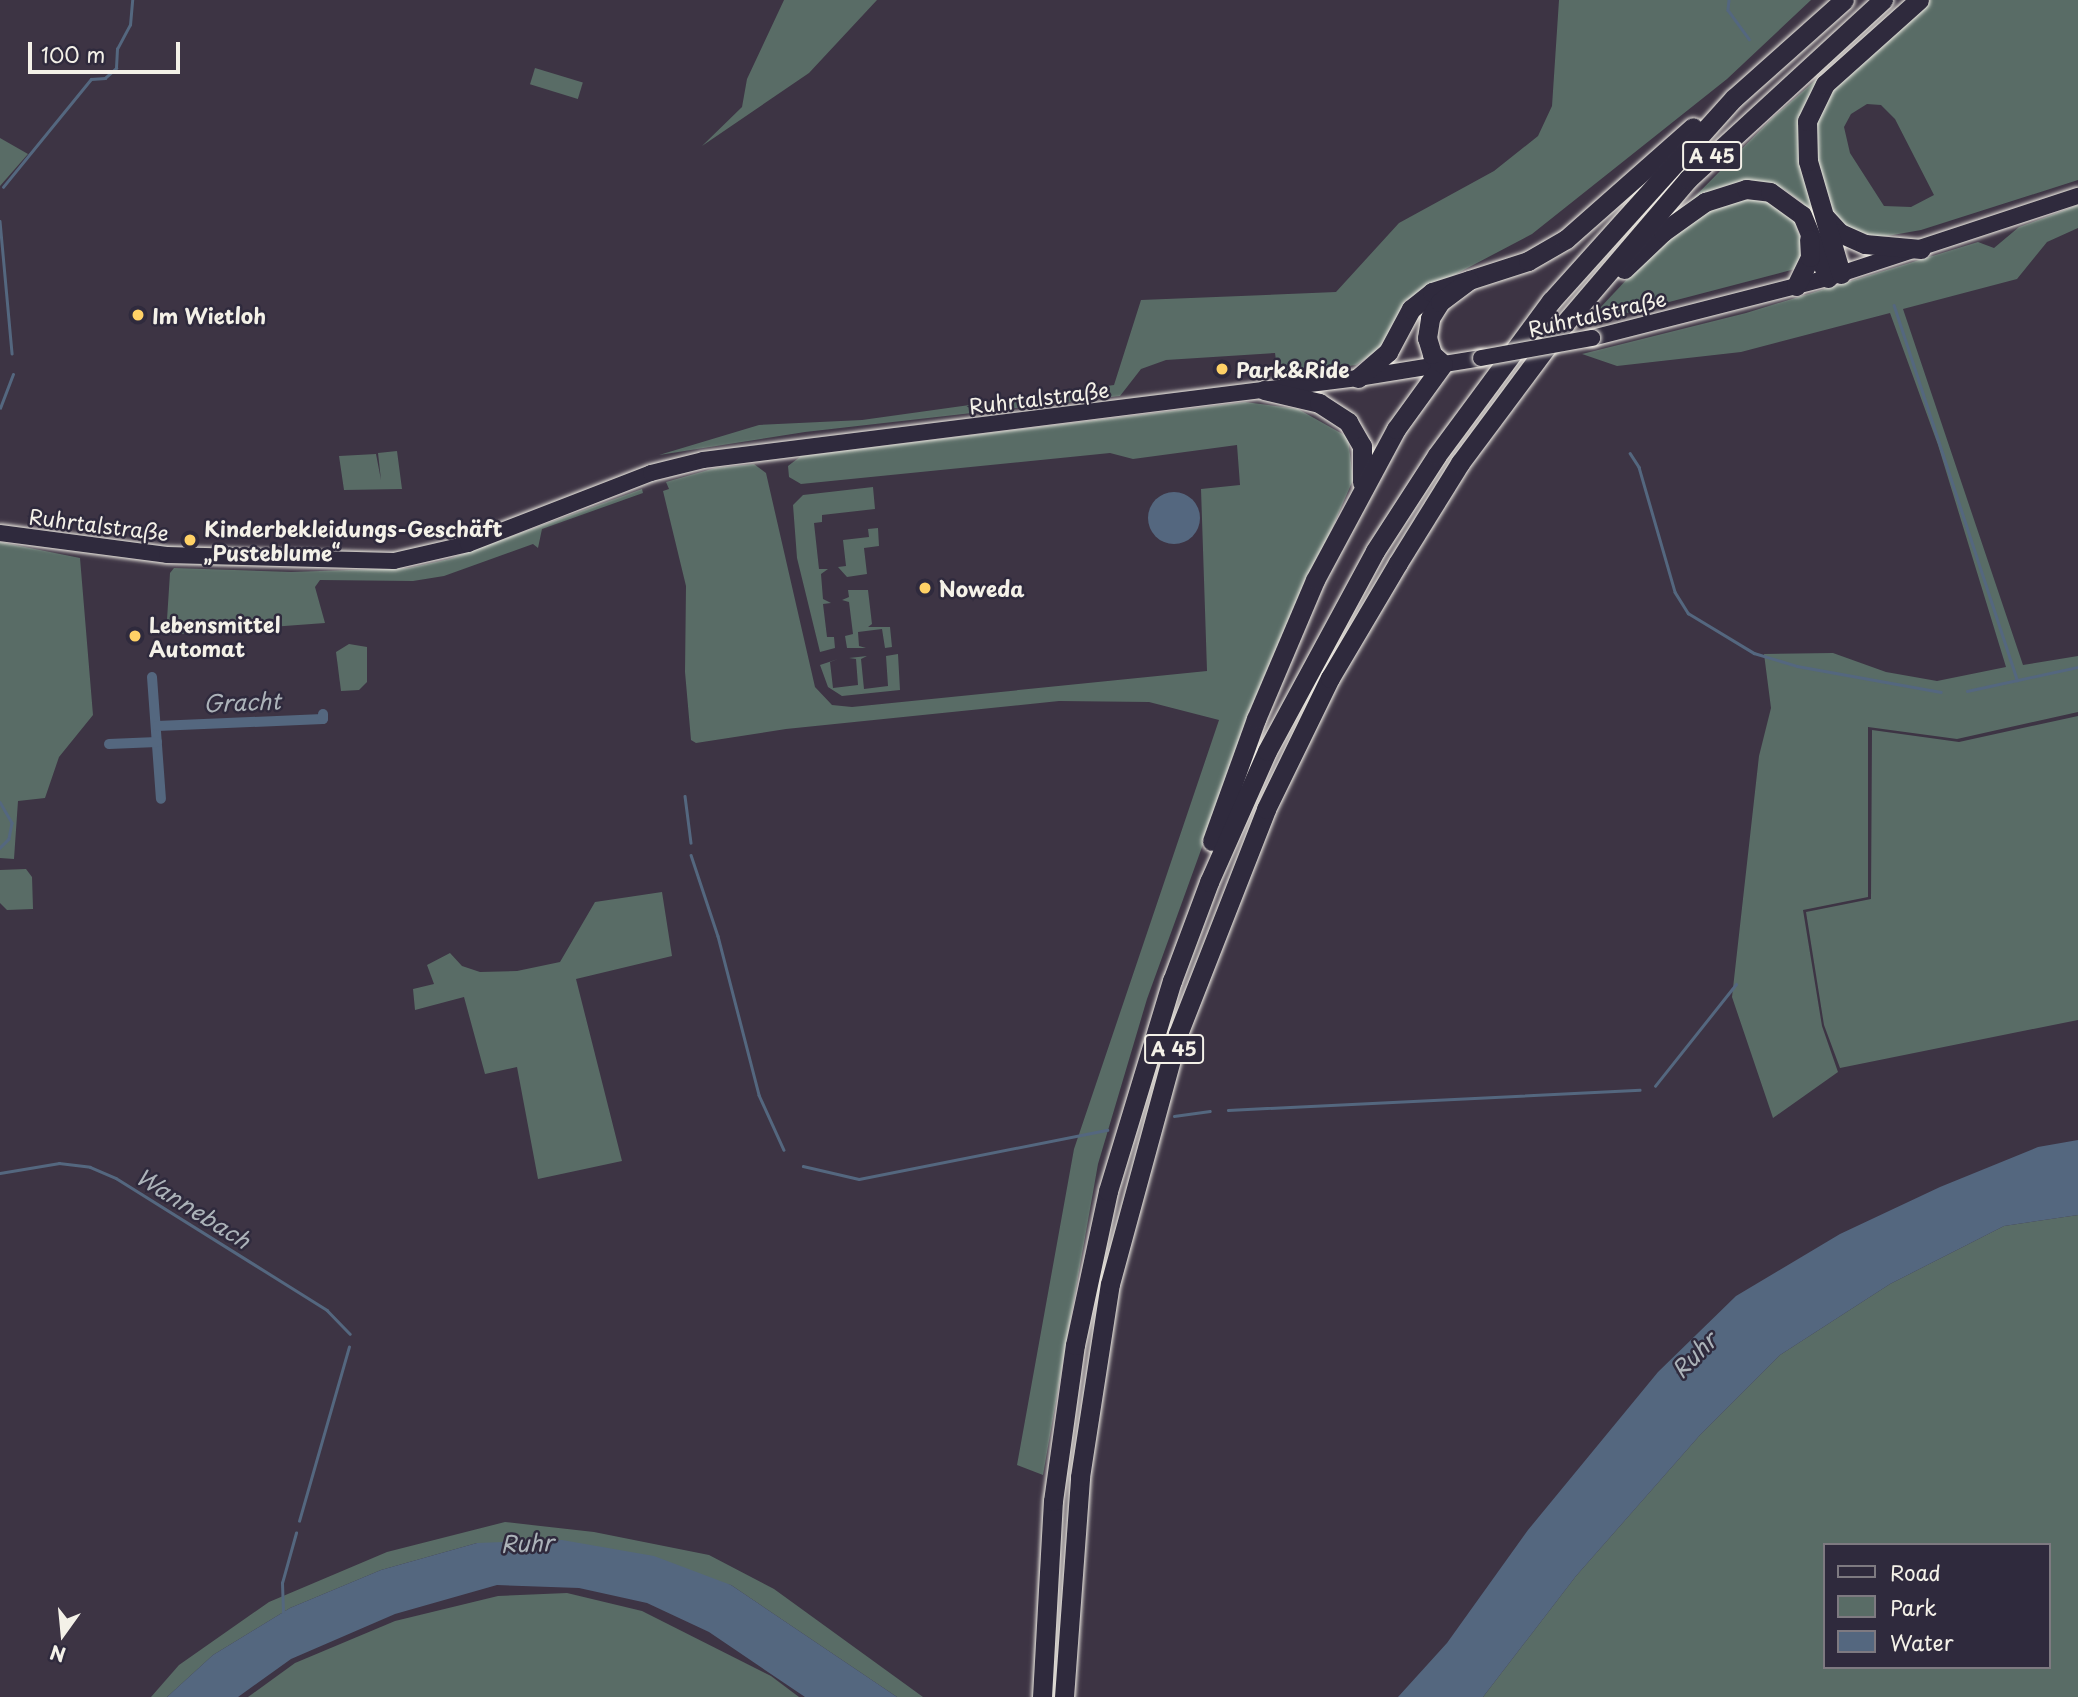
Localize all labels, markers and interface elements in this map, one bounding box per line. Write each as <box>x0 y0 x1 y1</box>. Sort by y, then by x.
scale bar <box>32 28 184 72</box>
text: 100 m <box>41 38 105 70</box>
road number: A 45 <box>1680 140 1744 172</box>
street label: Ruhrtalstraße <box>1525 285 1669 341</box>
place label: Im Wietloh <box>152 302 266 328</box>
marker: Im Wietloh <box>130 307 146 323</box>
place label: Park&Ride <box>1236 356 1350 382</box>
marker: Park&Ride <box>1214 361 1230 377</box>
street label: Ruhrtalstraße <box>967 376 1111 418</box>
street label: Ruhrtalstraße <box>27 503 171 545</box>
place label: Kinderbekleidungs-Geschäft „Pusteblume“ <box>204 515 503 565</box>
marker: Kinderbekleidungs-Geschäft „Pusteblume“ <box>182 532 198 548</box>
place label: Noweda <box>939 575 1025 601</box>
marker: Noweda <box>917 580 933 596</box>
place label: Lebensmittel Automat <box>149 611 280 661</box>
marker: Lebensmittel Automat <box>127 628 143 644</box>
water label: Gracht <box>203 687 281 717</box>
road number: A 45 <box>1142 1034 1206 1064</box>
water label: Wannebach <box>131 1162 255 1254</box>
water label: Ruhr <box>1666 1327 1722 1383</box>
water label: Ruhr <box>500 1528 554 1558</box>
legend <box>1822 1543 2050 1669</box>
text: Road <box>1890 1556 1941 1588</box>
text: Park <box>1890 1591 1937 1623</box>
north arrow <box>28 1599 98 1669</box>
text: Water <box>1890 1626 1953 1658</box>
text: N <box>47 1639 68 1670</box>

